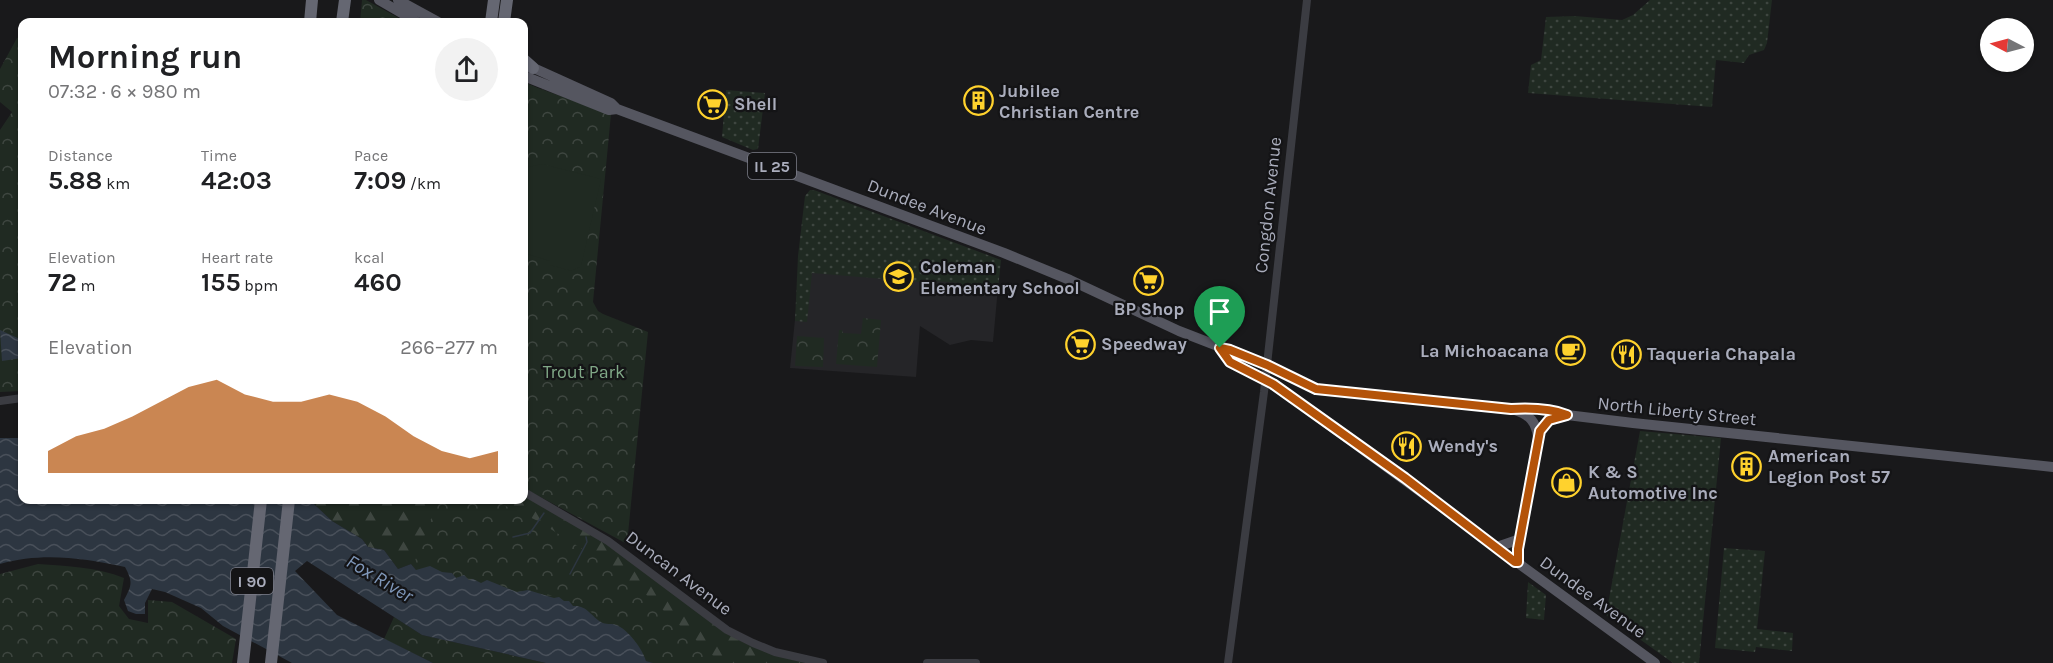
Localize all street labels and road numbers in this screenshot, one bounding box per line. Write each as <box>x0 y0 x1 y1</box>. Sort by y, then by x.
street label: Congdon Avenue <box>1250 136 1286 274</box>
road number: IL 25 <box>748 153 796 179</box>
street label: Dundee Avenue <box>864 174 990 240</box>
street label: North Liberty Street <box>1596 392 1758 430</box>
street label: Duncan Avenue <box>622 526 736 620</box>
street label: Dundee Avenue <box>1535 551 1651 643</box>
road number: I 90 <box>231 568 273 594</box>

